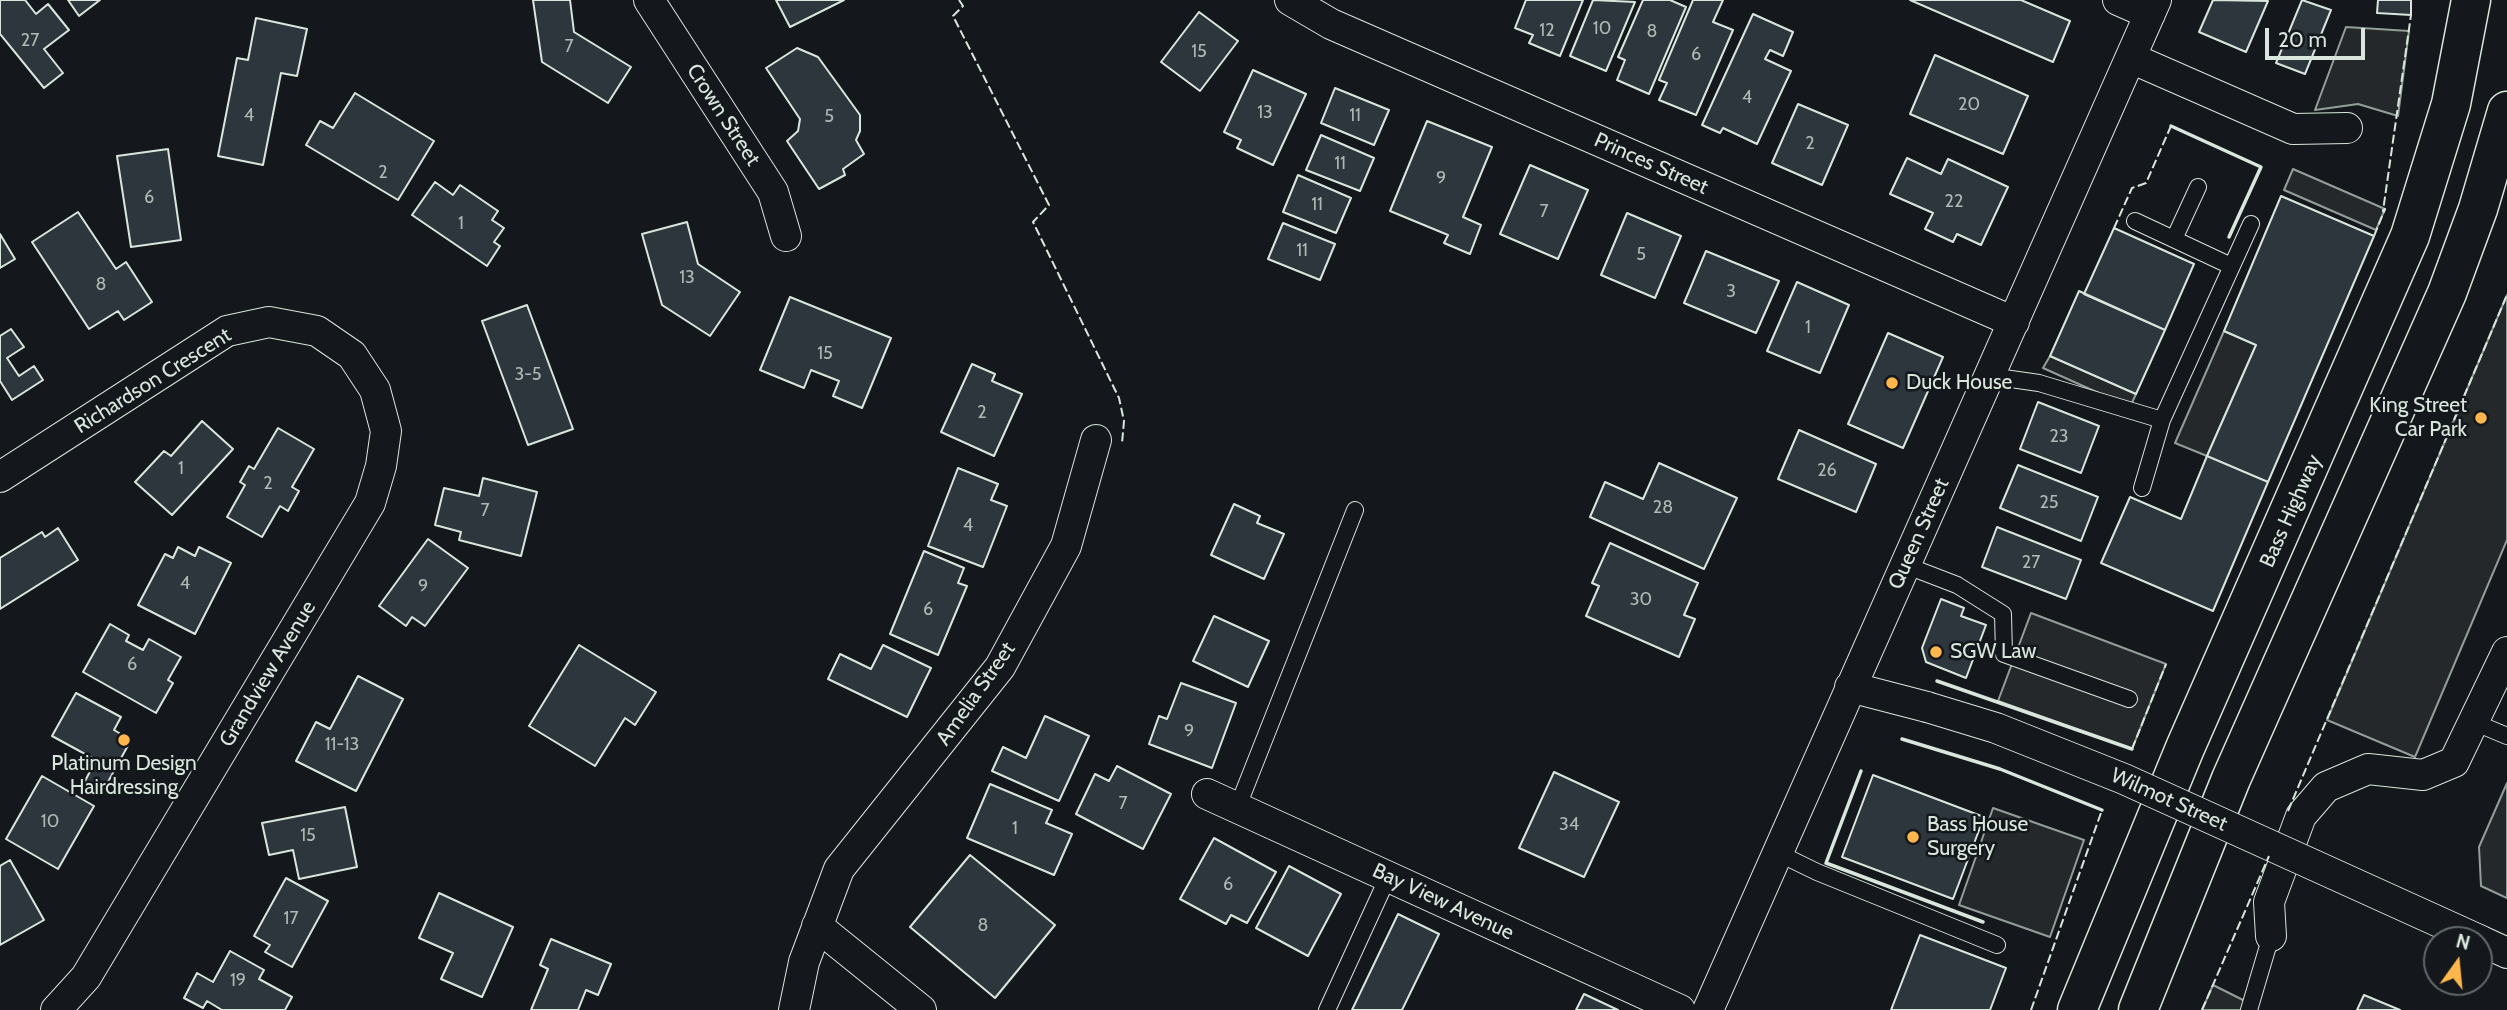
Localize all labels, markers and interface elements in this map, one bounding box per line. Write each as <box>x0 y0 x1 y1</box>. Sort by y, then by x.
scale bar <box>2269 14 2369 58</box>
house number: 10 <box>1593 18 1611 40</box>
house number: 12 <box>1539 20 1555 42</box>
house number: 8 <box>1647 21 1657 43</box>
text: 20 m <box>2278 27 2327 52</box>
house number: 27 <box>21 30 39 52</box>
house number: 7 <box>564 36 574 58</box>
house number: 15 <box>1191 41 1207 63</box>
house number: 6 <box>1691 44 1701 66</box>
street label: Crown Street <box>681 59 765 171</box>
house number: 4 <box>1742 87 1752 109</box>
house number: 20 <box>1958 94 1980 116</box>
house number: 13 <box>1257 102 1273 124</box>
house number: 4 <box>244 105 254 127</box>
house number: 11 <box>1349 105 1361 127</box>
house number: 5 <box>824 106 834 128</box>
street label: Princes Street <box>1590 128 1712 200</box>
house number: 2 <box>1805 133 1815 155</box>
house number: 11 <box>1334 153 1346 175</box>
house number: 2 <box>378 162 388 184</box>
house number: 9 <box>1436 168 1446 190</box>
house number: 6 <box>144 187 154 209</box>
house number: 22 <box>1945 191 1963 213</box>
house number: 11 <box>1311 194 1323 216</box>
house number: 7 <box>1539 201 1549 223</box>
house number: 1 <box>458 213 464 235</box>
house number: 11 <box>1296 240 1308 262</box>
house number: 5 <box>1636 244 1646 266</box>
house number: 13 <box>679 267 695 289</box>
house number: 8 <box>96 274 106 296</box>
house number: 3 <box>1726 281 1736 303</box>
house number: 1 <box>1805 317 1811 339</box>
street label: Richardson Crescent <box>70 323 236 439</box>
house number: 15 <box>817 343 833 365</box>
house number: 3-5 <box>514 364 542 386</box>
place label: Duck House <box>1906 370 2012 396</box>
marker: Duck House <box>1884 375 1900 391</box>
place label: King Street Car Park <box>2369 393 2467 443</box>
house number: 2 <box>977 402 987 424</box>
marker: King Street Car Park <box>2473 410 2489 426</box>
house number: 23 <box>2049 426 2069 448</box>
street label: Bass Highway <box>2255 451 2327 571</box>
house number: 1 <box>178 458 184 480</box>
house number: 26 <box>1817 460 1837 482</box>
house number: 2 <box>263 473 273 495</box>
street label: Queen Street <box>1883 475 1955 593</box>
house number: 25 <box>2039 492 2059 514</box>
house number: 28 <box>1653 497 1673 519</box>
house number: 7 <box>480 500 490 522</box>
house number: 4 <box>963 515 973 537</box>
house number: 27 <box>2022 552 2040 574</box>
house number: 4 <box>180 573 190 595</box>
house number: 9 <box>418 576 428 598</box>
house number: 30 <box>1630 589 1652 611</box>
street label: Grandview Avenue <box>214 596 322 752</box>
house number: 6 <box>923 599 933 621</box>
street label: Amelia Street <box>931 638 1021 750</box>
place label: SGW Law <box>1950 639 2037 665</box>
marker: SGW Law <box>1928 644 1944 660</box>
house number: 6 <box>127 654 137 676</box>
house number: 9 <box>1184 721 1194 743</box>
marker: Platinum Design Hairdressing <box>116 732 132 748</box>
house number: 11-13 <box>325 734 359 756</box>
place label: Platinum Design Hairdressing <box>51 751 197 801</box>
street label: Wilmot Street <box>2107 763 2231 837</box>
house number: 7 <box>1118 793 1128 815</box>
house number: 10 <box>41 811 59 833</box>
place label: Bass House Surgery <box>1927 812 2028 862</box>
house number: 34 <box>1559 814 1579 836</box>
house number: 1 <box>1012 818 1018 840</box>
house number: 15 <box>300 825 316 847</box>
marker: Bass House Surgery <box>1905 829 1921 845</box>
street label: Bay View Avenue <box>1368 858 1518 946</box>
house number: 6 <box>1223 874 1233 896</box>
house number: 17 <box>284 908 298 930</box>
house number: 8 <box>978 915 988 937</box>
north arrow <box>2423 926 2493 996</box>
text: N <box>2454 929 2473 955</box>
house number: 19 <box>230 970 246 992</box>

